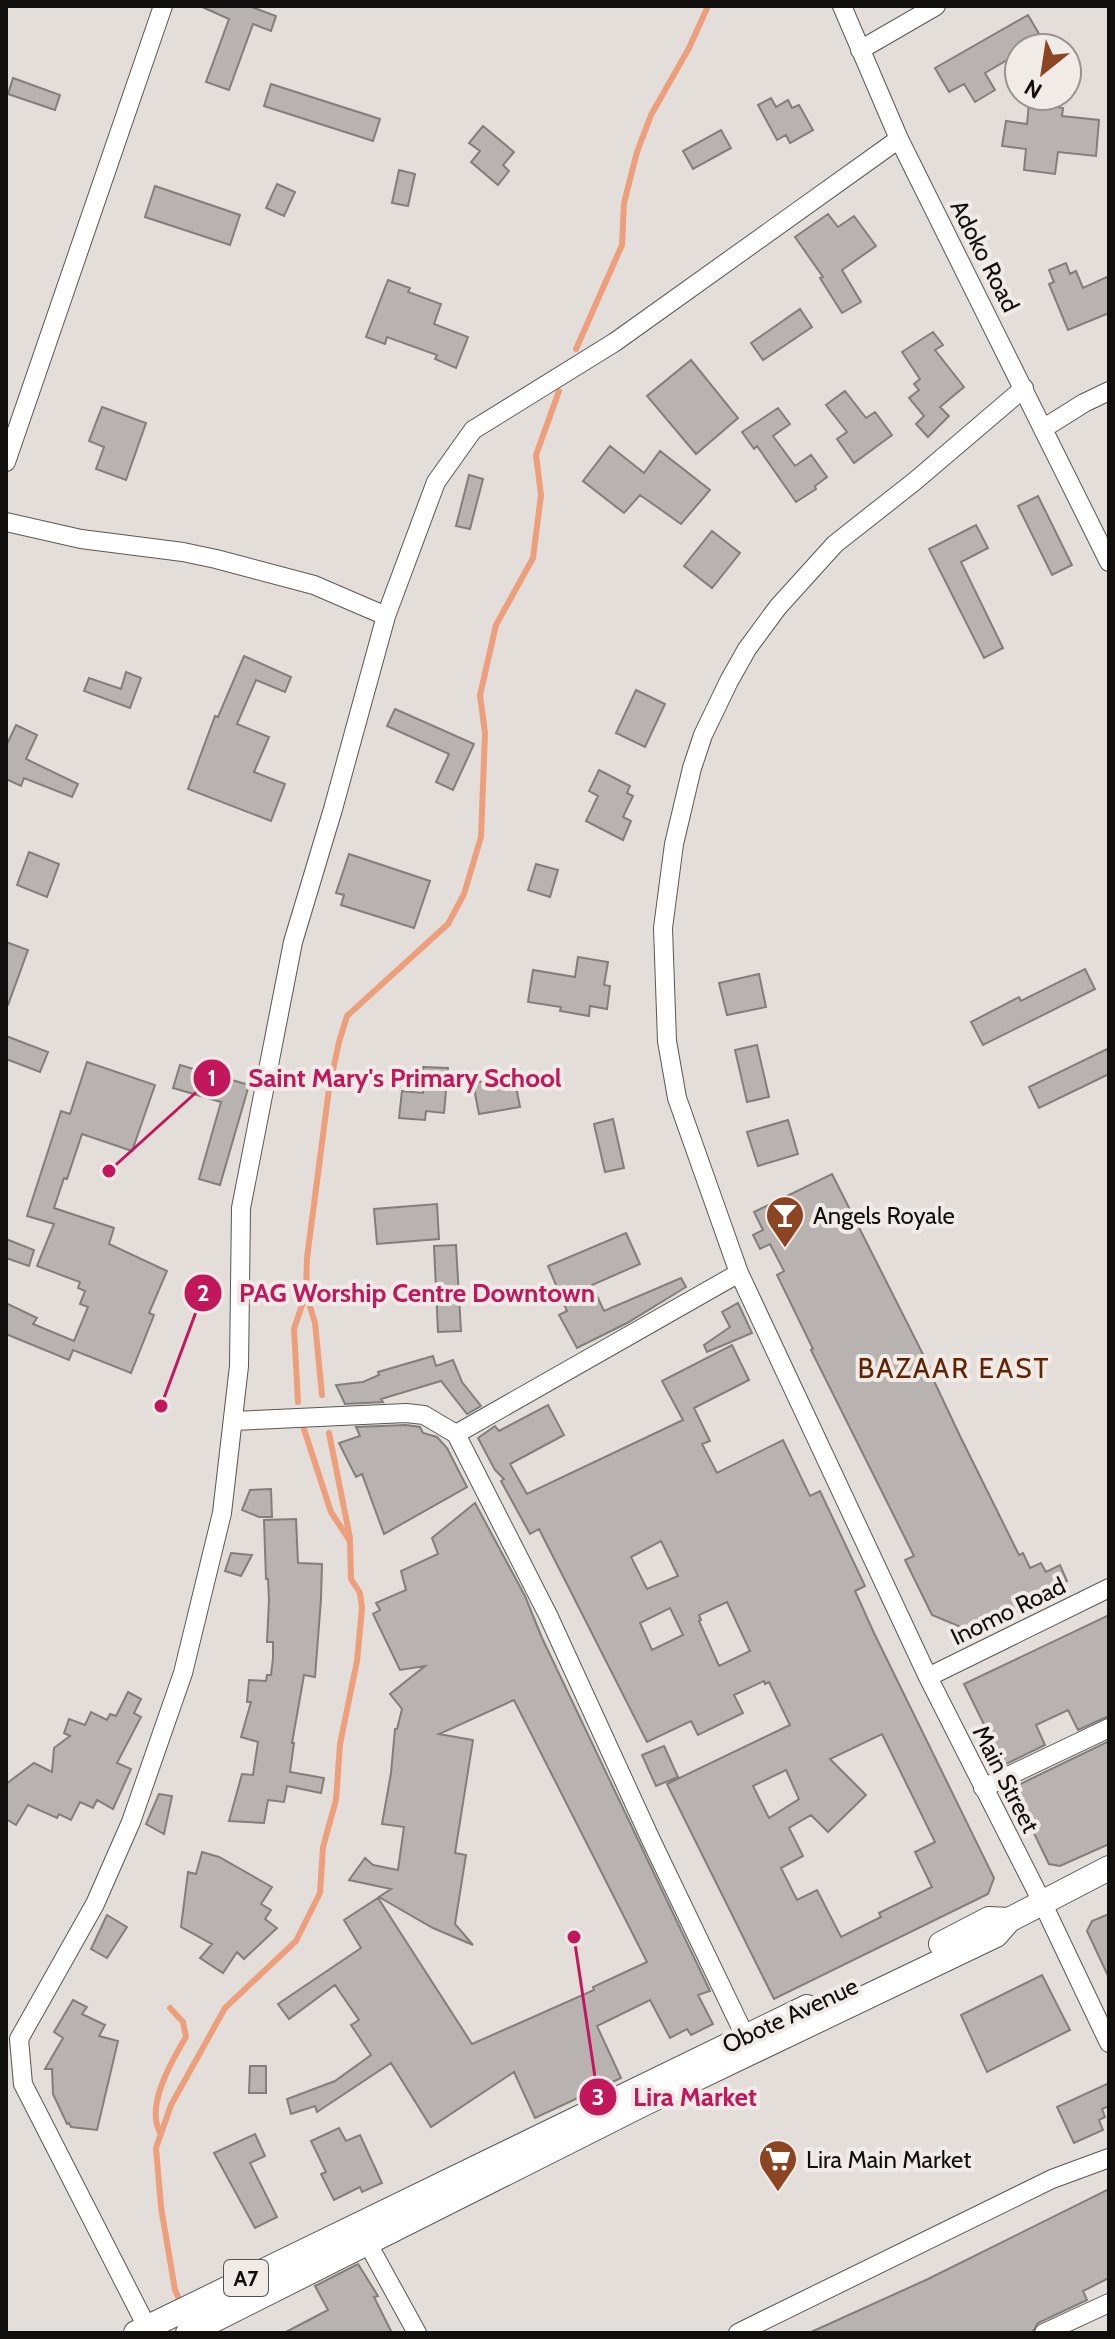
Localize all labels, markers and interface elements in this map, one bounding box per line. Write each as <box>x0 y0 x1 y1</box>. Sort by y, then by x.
north arrow <box>1003 32 1083 112</box>
text: N <box>1020 73 1047 104</box>
street label: Adoko Road <box>944 195 1026 317</box>
callout: Saint Mary's Primary School <box>192 1053 578 1103</box>
text: Saint Mary's Primary School <box>248 1062 562 1094</box>
text: 1 <box>208 1063 216 1092</box>
bar icon: Angels Royale <box>764 1194 806 1249</box>
place label: Angels Royale <box>813 1201 955 1230</box>
callout: PAG Worship Centre Downtown <box>183 1268 611 1318</box>
text: PAG Worship Centre Downtown <box>239 1277 595 1309</box>
text: 2 <box>197 1278 209 1307</box>
district label: BAZAAR EAST <box>857 1351 1051 1385</box>
street label: Inomo Road <box>946 1571 1070 1651</box>
street label: Main Street <box>967 1721 1045 1837</box>
street label: Obote Avenue <box>717 1971 863 2059</box>
callout: Lira Market <box>578 2072 773 2122</box>
text: Lira Market <box>633 2081 757 2113</box>
text: 3 <box>592 2082 604 2111</box>
supermarket icon: Lira Main Market <box>757 2138 799 2193</box>
place label: Lira Main Market <box>806 2145 971 2174</box>
road number: A7 <box>224 2260 268 2296</box>

